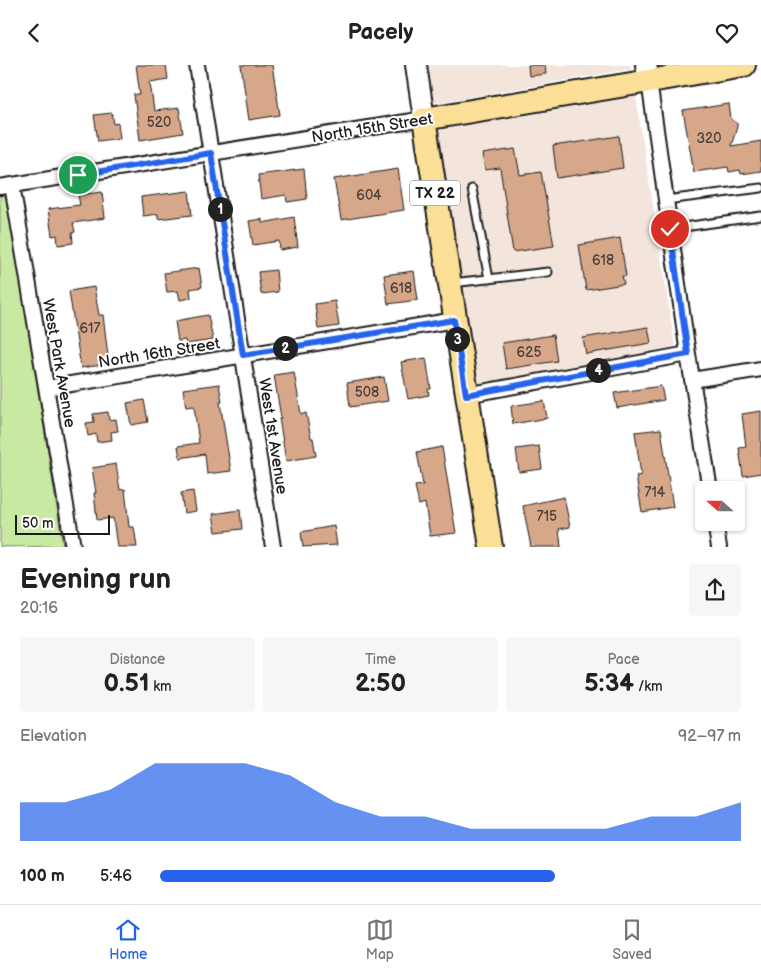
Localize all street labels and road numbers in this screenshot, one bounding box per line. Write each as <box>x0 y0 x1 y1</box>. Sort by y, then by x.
street label: North 15th Street <box>310 110 434 147</box>
road number: TX 22 <box>410 181 460 205</box>
street label: West Park Avenue <box>38 297 79 430</box>
street label: North 16th Street <box>97 334 221 372</box>
street label: West 1st Avenue <box>254 377 291 496</box>

